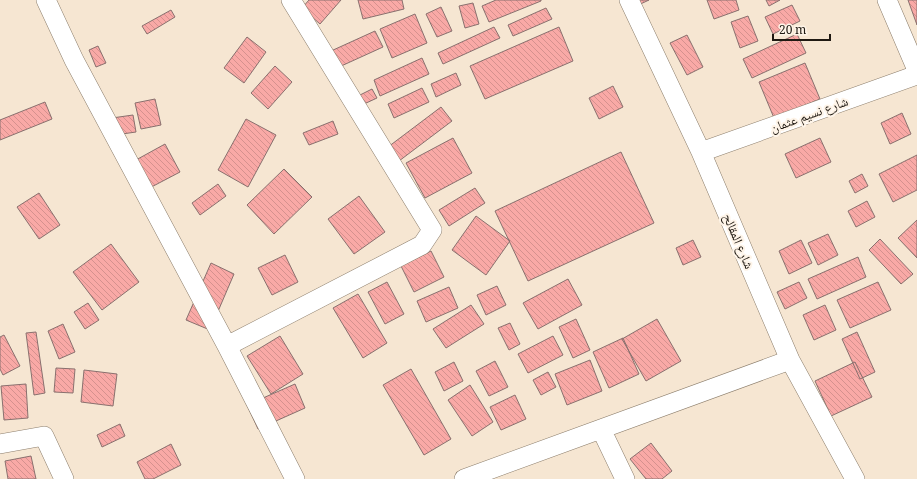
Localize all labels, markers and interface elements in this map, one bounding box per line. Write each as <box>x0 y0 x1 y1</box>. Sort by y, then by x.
scale bar <box>773 16 830 42</box>
text: 20 m <box>779 21 806 42</box>
street label: شارع نسيم عثمان <box>768 92 852 140</box>
street label: شارع المقالح <box>716 211 759 273</box>

